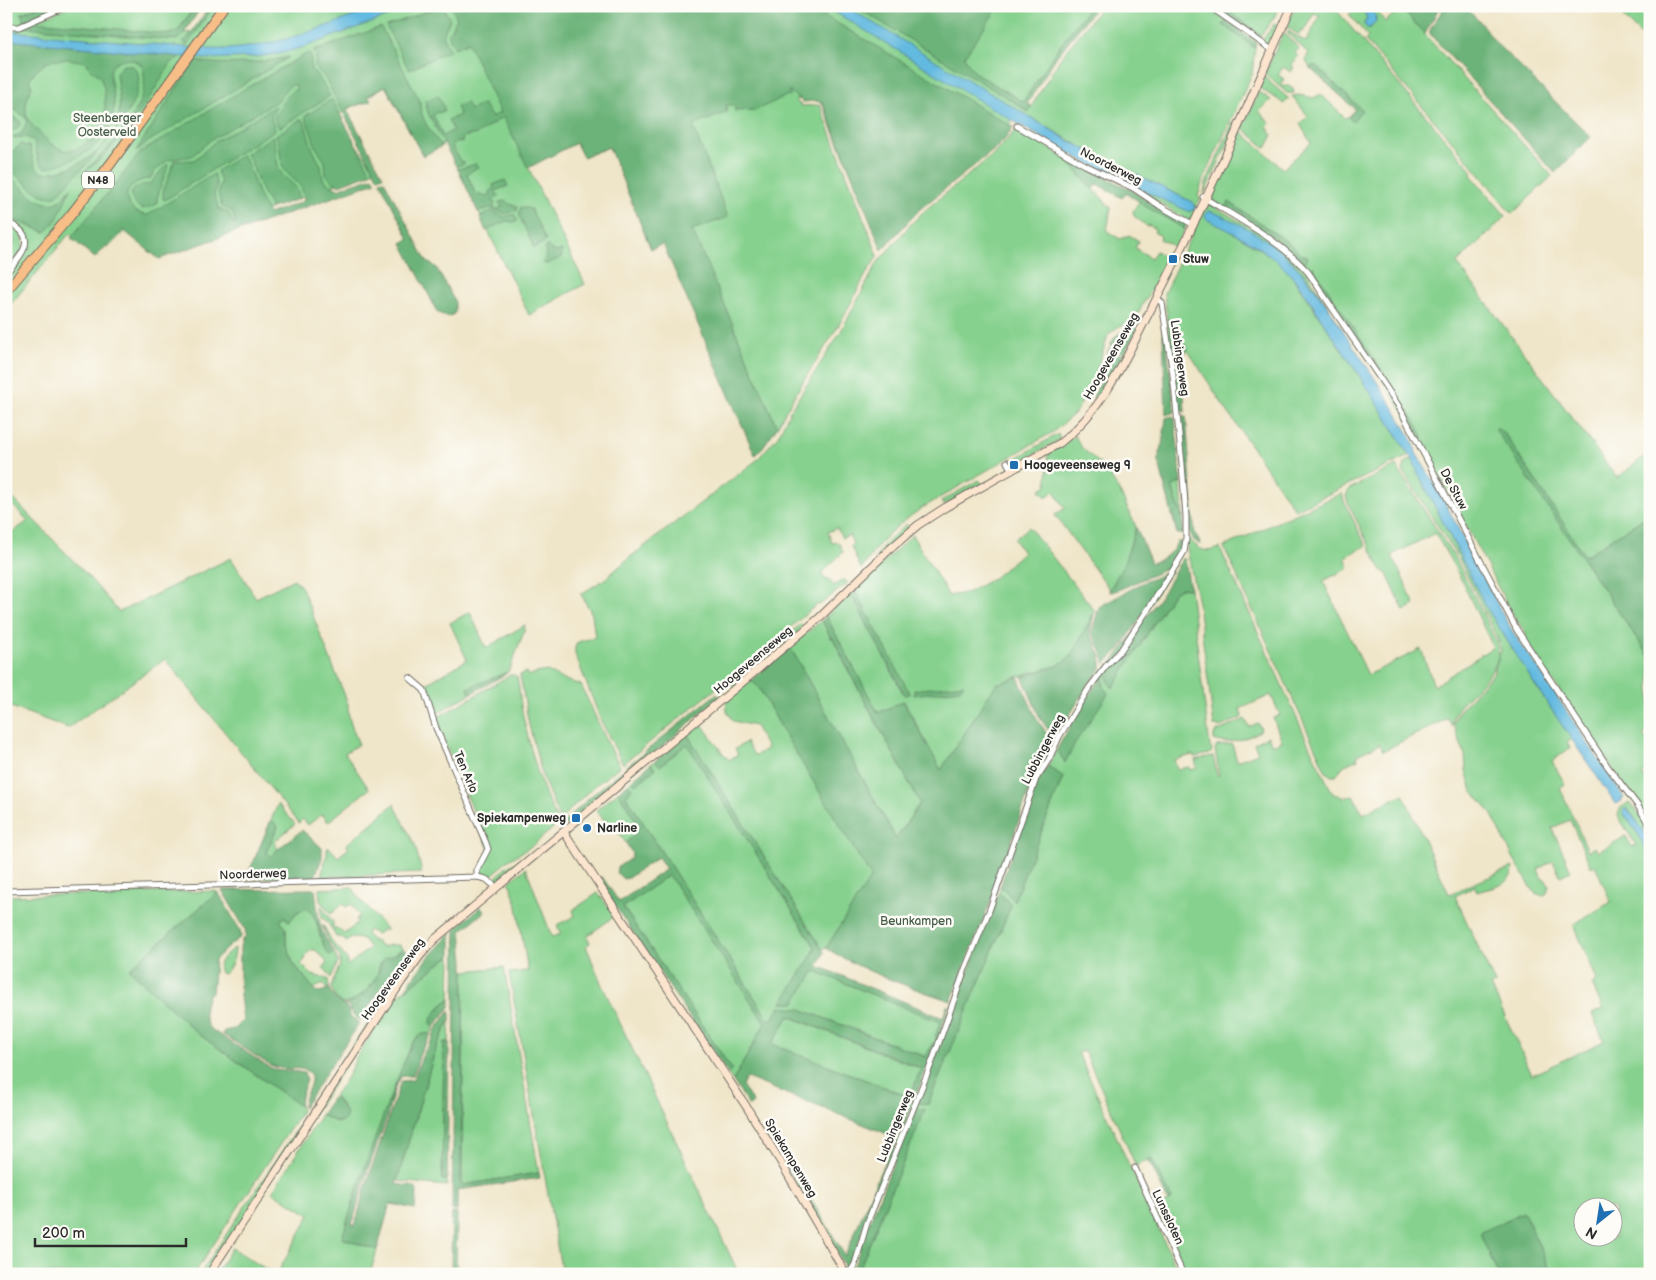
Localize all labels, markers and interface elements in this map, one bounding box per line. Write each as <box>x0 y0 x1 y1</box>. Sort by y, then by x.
park label: Steenberger Oosterveld <box>73 111 142 140</box>
street label: Noorderweg <box>1077 145 1144 188</box>
road number: N48 <box>82 172 114 188</box>
place label: Stuw <box>1183 252 1209 267</box>
marker: Stuw <box>1167 253 1179 265</box>
street label: Hoogeveenseweg <box>1080 310 1142 402</box>
street label: Lubbingerweg <box>1167 319 1192 397</box>
place label: Hoogeveenseweg 9 <box>1024 458 1131 473</box>
marker: Hoogeveenseweg 9 <box>1008 459 1020 471</box>
street label: De Stuw <box>1437 466 1471 512</box>
street label: Hoogeveenseweg <box>711 623 796 698</box>
street label: Lubbingerweg <box>1019 712 1068 787</box>
street label: Ten Arlo <box>450 749 481 796</box>
place label: Spiekampenweg <box>477 811 566 826</box>
marker: Spiekampenweg <box>570 812 582 824</box>
place label: Narline <box>597 821 637 836</box>
marker: Narline <box>581 822 593 834</box>
street label: Noorderweg <box>219 866 287 883</box>
park label: Beunkampen <box>880 914 952 929</box>
street label: Hoogeveenseweg <box>359 935 428 1023</box>
street label: Lubbingerweg <box>874 1088 917 1165</box>
street label: Spiekampenweg <box>761 1116 820 1200</box>
street label: Lunssloten <box>1148 1187 1187 1247</box>
north arrow <box>1574 1198 1624 1248</box>
scale bar <box>35 1215 186 1247</box>
text: N <box>1583 1223 1601 1243</box>
text: 200 m <box>42 1224 85 1243</box>

